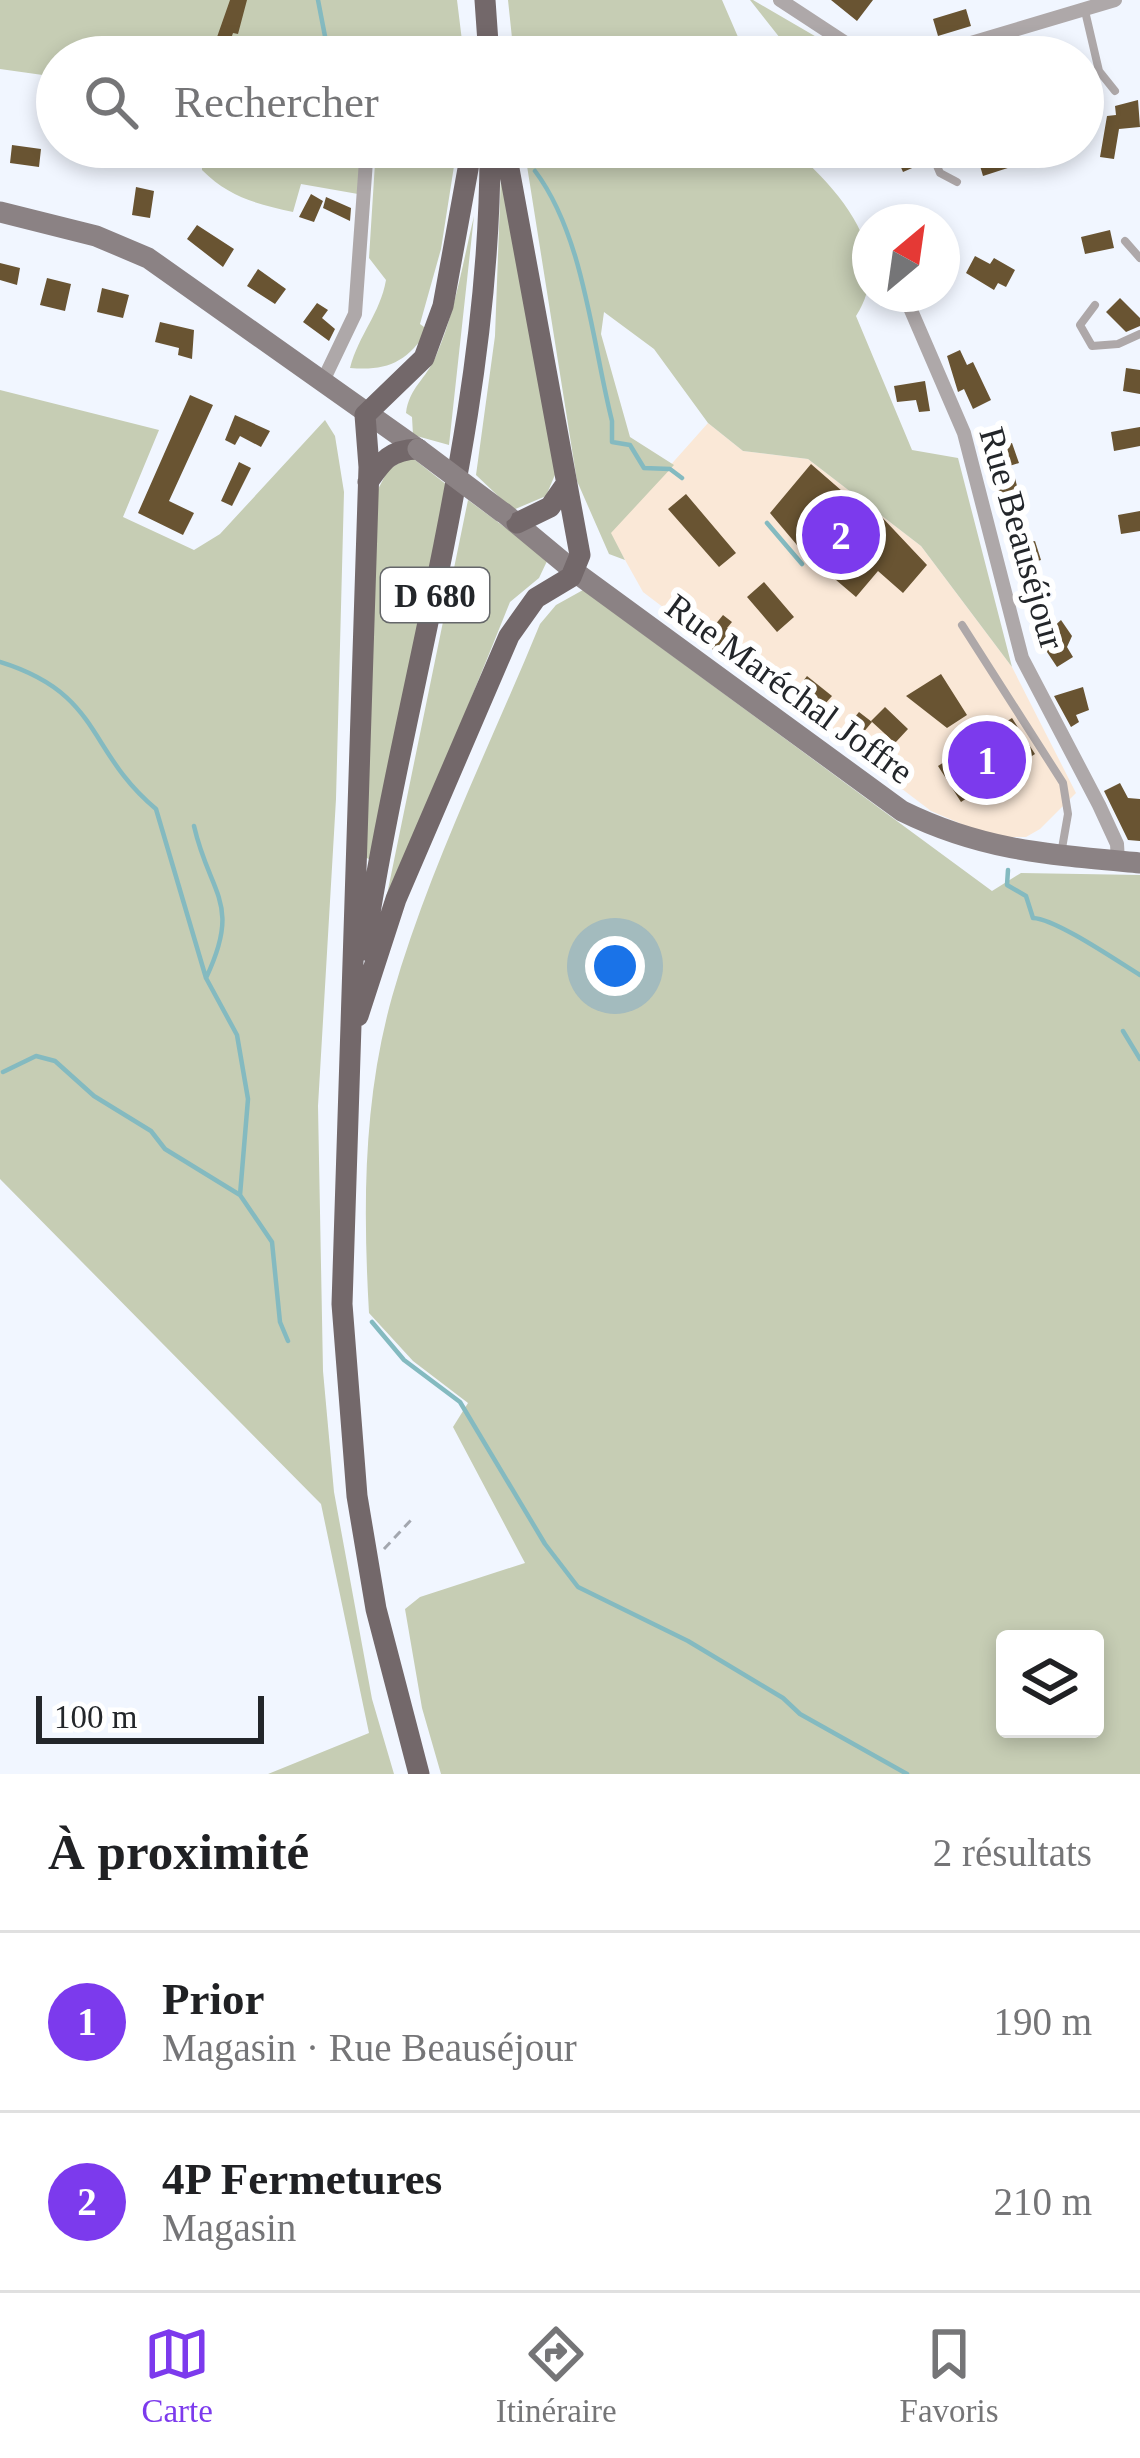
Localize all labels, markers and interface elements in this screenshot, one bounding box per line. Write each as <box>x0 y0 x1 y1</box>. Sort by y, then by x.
search box <box>36 36 1104 168</box>
icon: search <box>78 69 144 135</box>
text: Rechercher <box>174 77 379 127</box>
north arrow <box>852 204 960 312</box>
street label: Rue Beauséjour <box>971 423 1073 654</box>
pin: 2 <box>802 490 880 580</box>
road number: D 680 <box>381 568 489 622</box>
street label: Rue Maréchal Joffre <box>658 586 921 792</box>
pin: 1 <box>948 715 1026 805</box>
your location <box>585 936 645 996</box>
map controls <box>996 1630 1104 1738</box>
button: layers <box>996 1630 1104 1738</box>
scale bar <box>36 1690 264 1743</box>
text: 100 m <box>54 1699 137 1735</box>
text: À proximité <box>48 1824 309 1880</box>
text: 2 résultats <box>933 1831 1092 1874</box>
text: Prior <box>162 1974 264 2024</box>
text: 1 <box>77 2000 97 2043</box>
text: 190 m <box>993 2000 1092 2043</box>
text: Magasin · Rue Beauséjour <box>162 2026 577 2069</box>
text: 4P Fermetures <box>162 2154 442 2204</box>
text: 2 <box>77 2180 97 2223</box>
text: 210 m <box>993 2180 1092 2223</box>
text: Magasin <box>162 2206 296 2249</box>
tab: Carte <box>141 2321 213 2430</box>
tab: Itinéraire <box>496 2321 617 2430</box>
tab: Favoris <box>900 2321 999 2430</box>

